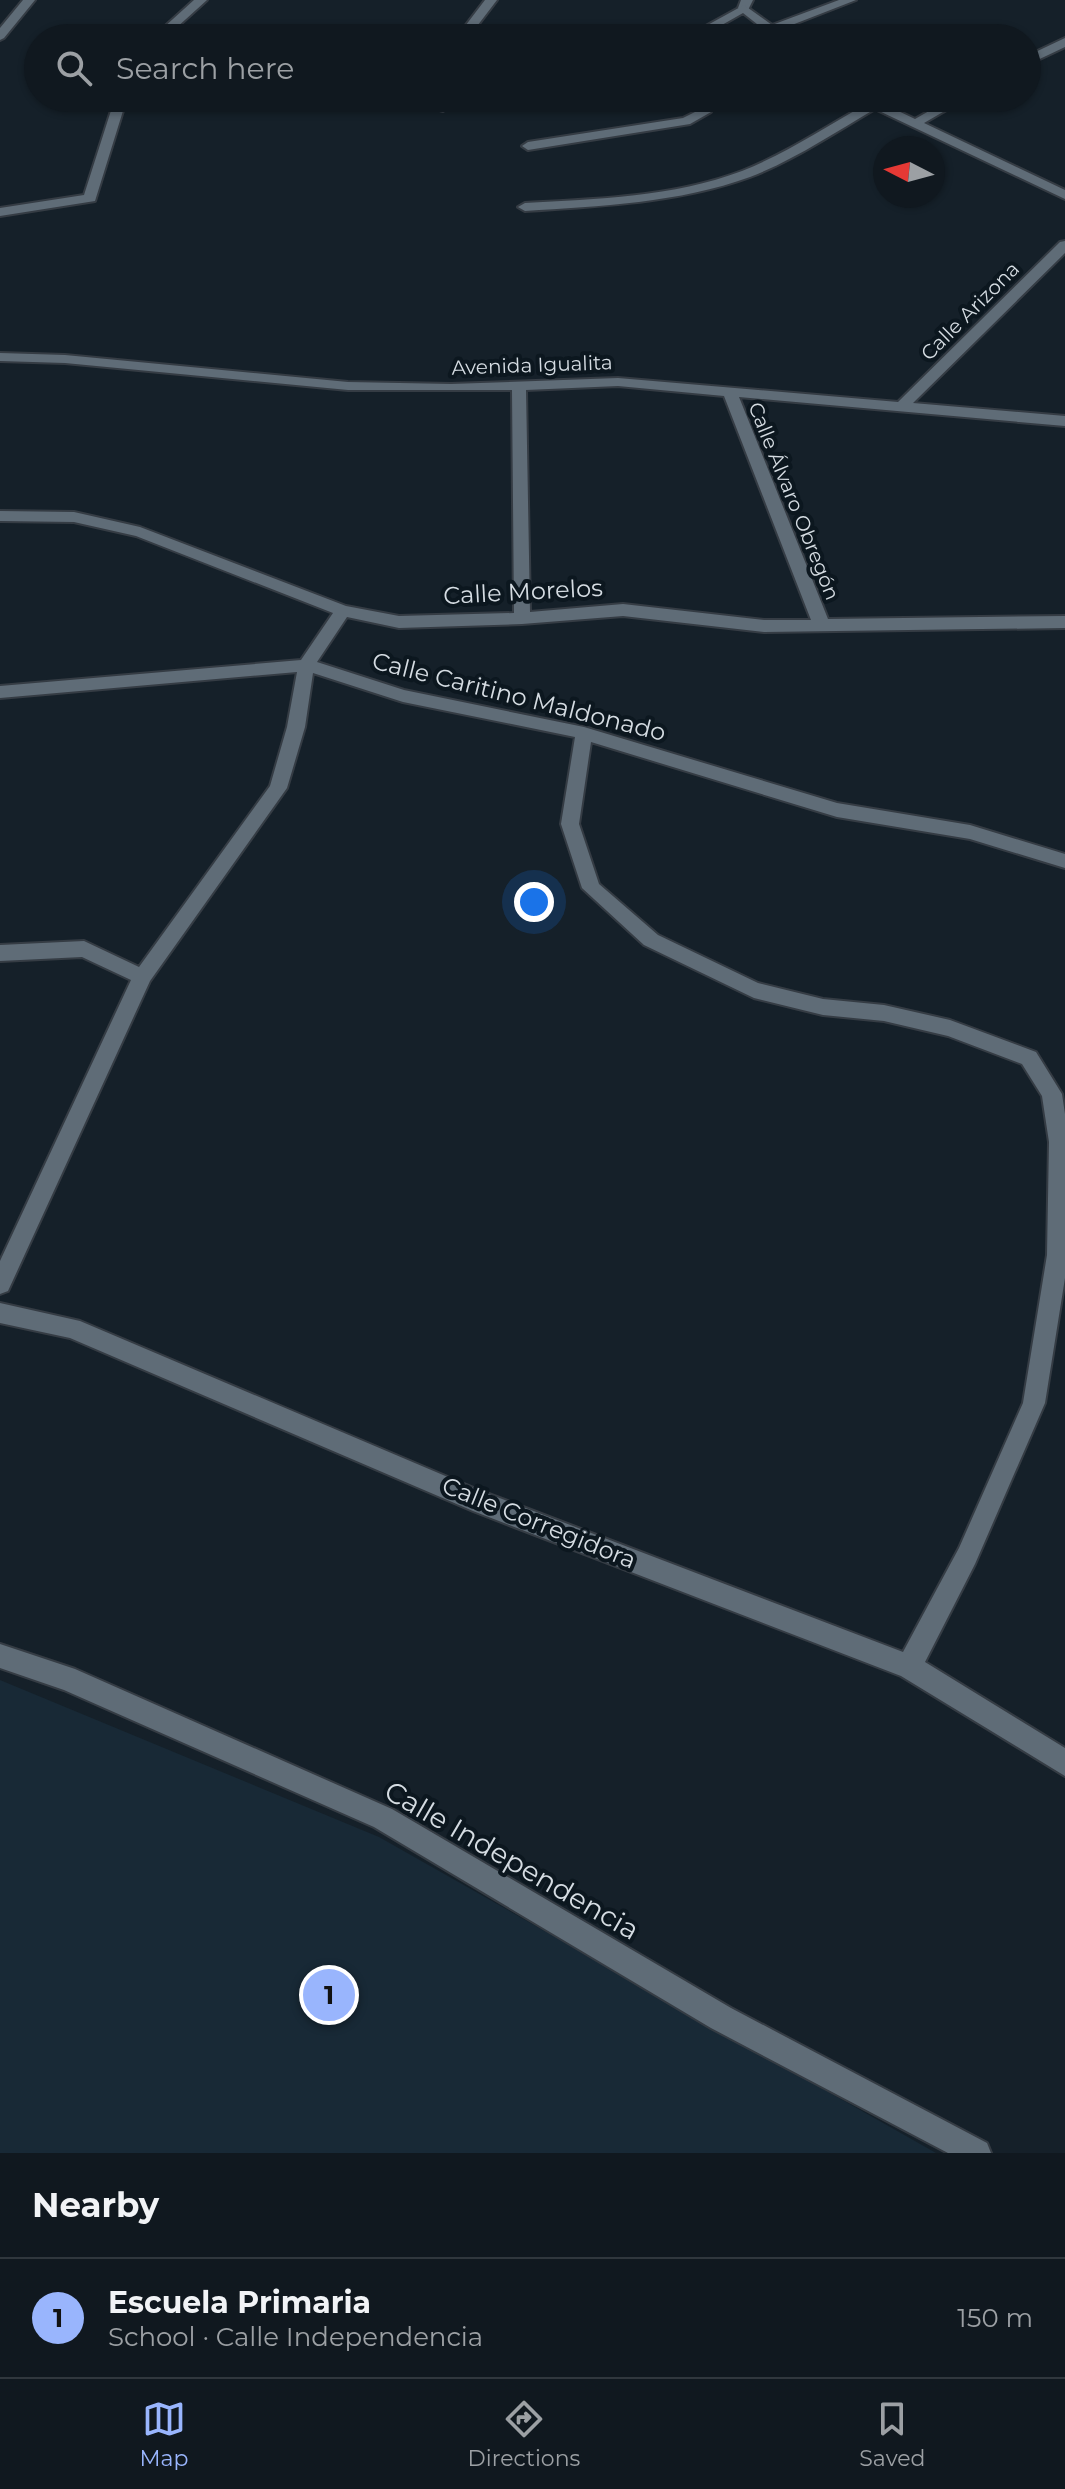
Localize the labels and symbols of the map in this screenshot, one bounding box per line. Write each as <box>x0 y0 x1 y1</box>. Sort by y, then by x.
north arrow <box>873 136 945 208</box>
street label: Calle Arizona <box>916 257 1024 365</box>
street label: Avenida Igualita <box>451 350 613 380</box>
street label: Calle Álvaro Obregón <box>743 399 845 603</box>
street label: Calle Morelos <box>442 573 603 610</box>
street label: Calle Caritino Maldonado <box>369 646 669 747</box>
your location <box>514 882 554 922</box>
street label: Calle Corregidora <box>438 1470 640 1575</box>
street label: Calle Independencia <box>379 1773 645 1947</box>
pin: 1 <box>303 1965 355 2025</box>

